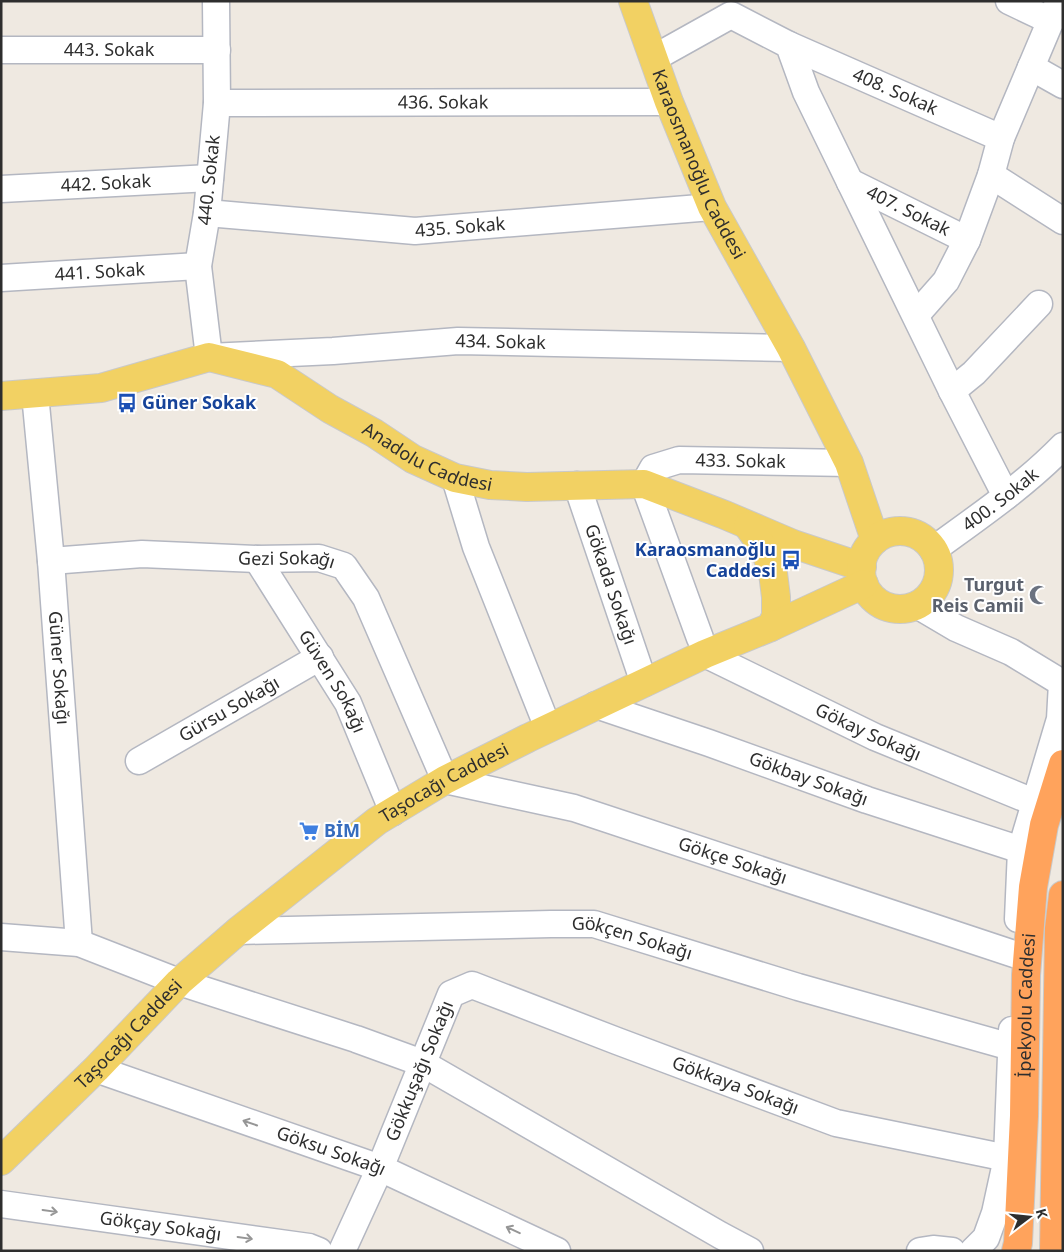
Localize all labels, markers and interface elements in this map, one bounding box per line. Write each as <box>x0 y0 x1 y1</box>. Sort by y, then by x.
street label: 443. Sokak <box>64 37 155 61</box>
street label: 408. Sokak <box>849 62 942 120</box>
street label: Karaosmanoğlu Caddesi <box>647 66 752 263</box>
street label: 436. Sokak <box>398 89 489 114</box>
street label: 440. Sokak <box>191 133 225 226</box>
street label: 442. Sokak <box>60 168 152 197</box>
street label: 407. Sokak <box>863 179 955 241</box>
street label: 435. Sokak <box>414 211 506 242</box>
street label: 441. Sokak <box>54 256 146 286</box>
street label: 434. Sokak <box>455 328 546 354</box>
place label: Güner Sokak <box>142 390 257 414</box>
bus stop icon: Güner Sokak <box>116 392 138 414</box>
street label: Anadolu Caddesi <box>359 416 495 496</box>
street label: 433. Sokak <box>695 447 786 473</box>
street label: 400. Sokak <box>957 462 1043 536</box>
street label: Gökada Sokağı <box>580 521 643 648</box>
place label: Karaosmanoğlu Caddesi <box>635 537 776 582</box>
street label: Gezi Sokağı <box>238 545 338 573</box>
bus stop icon: Karaosmanoğlu Caddesi <box>780 549 802 571</box>
place label: Turgut Reis Camii <box>932 572 1024 617</box>
mosque icon: Turgut Reis Camii <box>1028 584 1050 606</box>
street label: Güner Sokağı <box>44 610 76 726</box>
street label: Güven Sokağı <box>294 625 372 736</box>
street label: Gürsu Sokağı <box>174 670 283 747</box>
street label: Gökay Sokağı <box>812 697 925 766</box>
street label: Taşocağı Caddesi <box>375 737 513 828</box>
street label: Gökbay Sokağı <box>746 745 872 810</box>
place label: BİM <box>324 818 360 842</box>
supermarket icon: BİM <box>298 820 320 842</box>
street label: Gökçe Sokağı <box>675 830 791 889</box>
street label: Gökçen Sokağı <box>572 911 695 965</box>
street label: İpekyolu Caddesi <box>1012 932 1040 1078</box>
street label: Taşocağı Caddesi <box>69 973 187 1094</box>
street label: Gökkuşağı Sokağı <box>379 997 458 1145</box>
street label: Gökkaya Sokağı <box>669 1050 803 1119</box>
one-way arrow <box>242 1118 258 1127</box>
street label: Göksu Sokağı <box>274 1120 390 1180</box>
north arrow <box>1004 1192 1054 1242</box>
street label: Gökçay Sokağı <box>98 1205 223 1246</box>
one-way arrow <box>41 1206 57 1216</box>
text: K <box>1032 1206 1053 1221</box>
one-way arrow <box>506 1225 521 1234</box>
one-way arrow <box>237 1233 253 1243</box>

